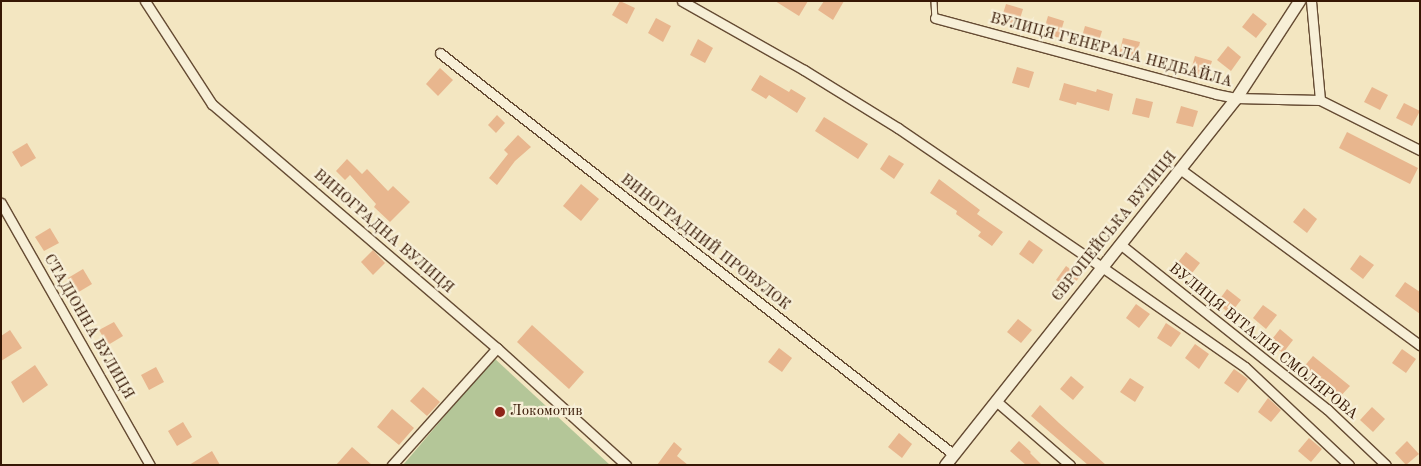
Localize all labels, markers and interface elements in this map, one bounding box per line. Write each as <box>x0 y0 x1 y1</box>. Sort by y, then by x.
street label: ВУЛИЦЯ ГЕНЕРАЛА НЕДБАЙЛА <box>988 10 1234 92</box>
street label: ЄВРОПЕЙСЬКА ВУЛИЦЯ <box>1049 148 1181 306</box>
street label: ВИНОГРАДНА ВУЛИЦЯ <box>309 166 457 298</box>
street label: ВИНОГРАДНИЙ ПРОВУЛОК <box>617 171 793 315</box>
street label: СТАДІОННА ВУЛИЦЯ <box>39 251 137 403</box>
street label: ВУЛИЦЯ ВІТАЛІЯ СМОЛЯРОВА <box>1165 260 1361 424</box>
place label: Локомотив <box>510 403 583 421</box>
marker: Локомотив <box>494 406 506 418</box>

